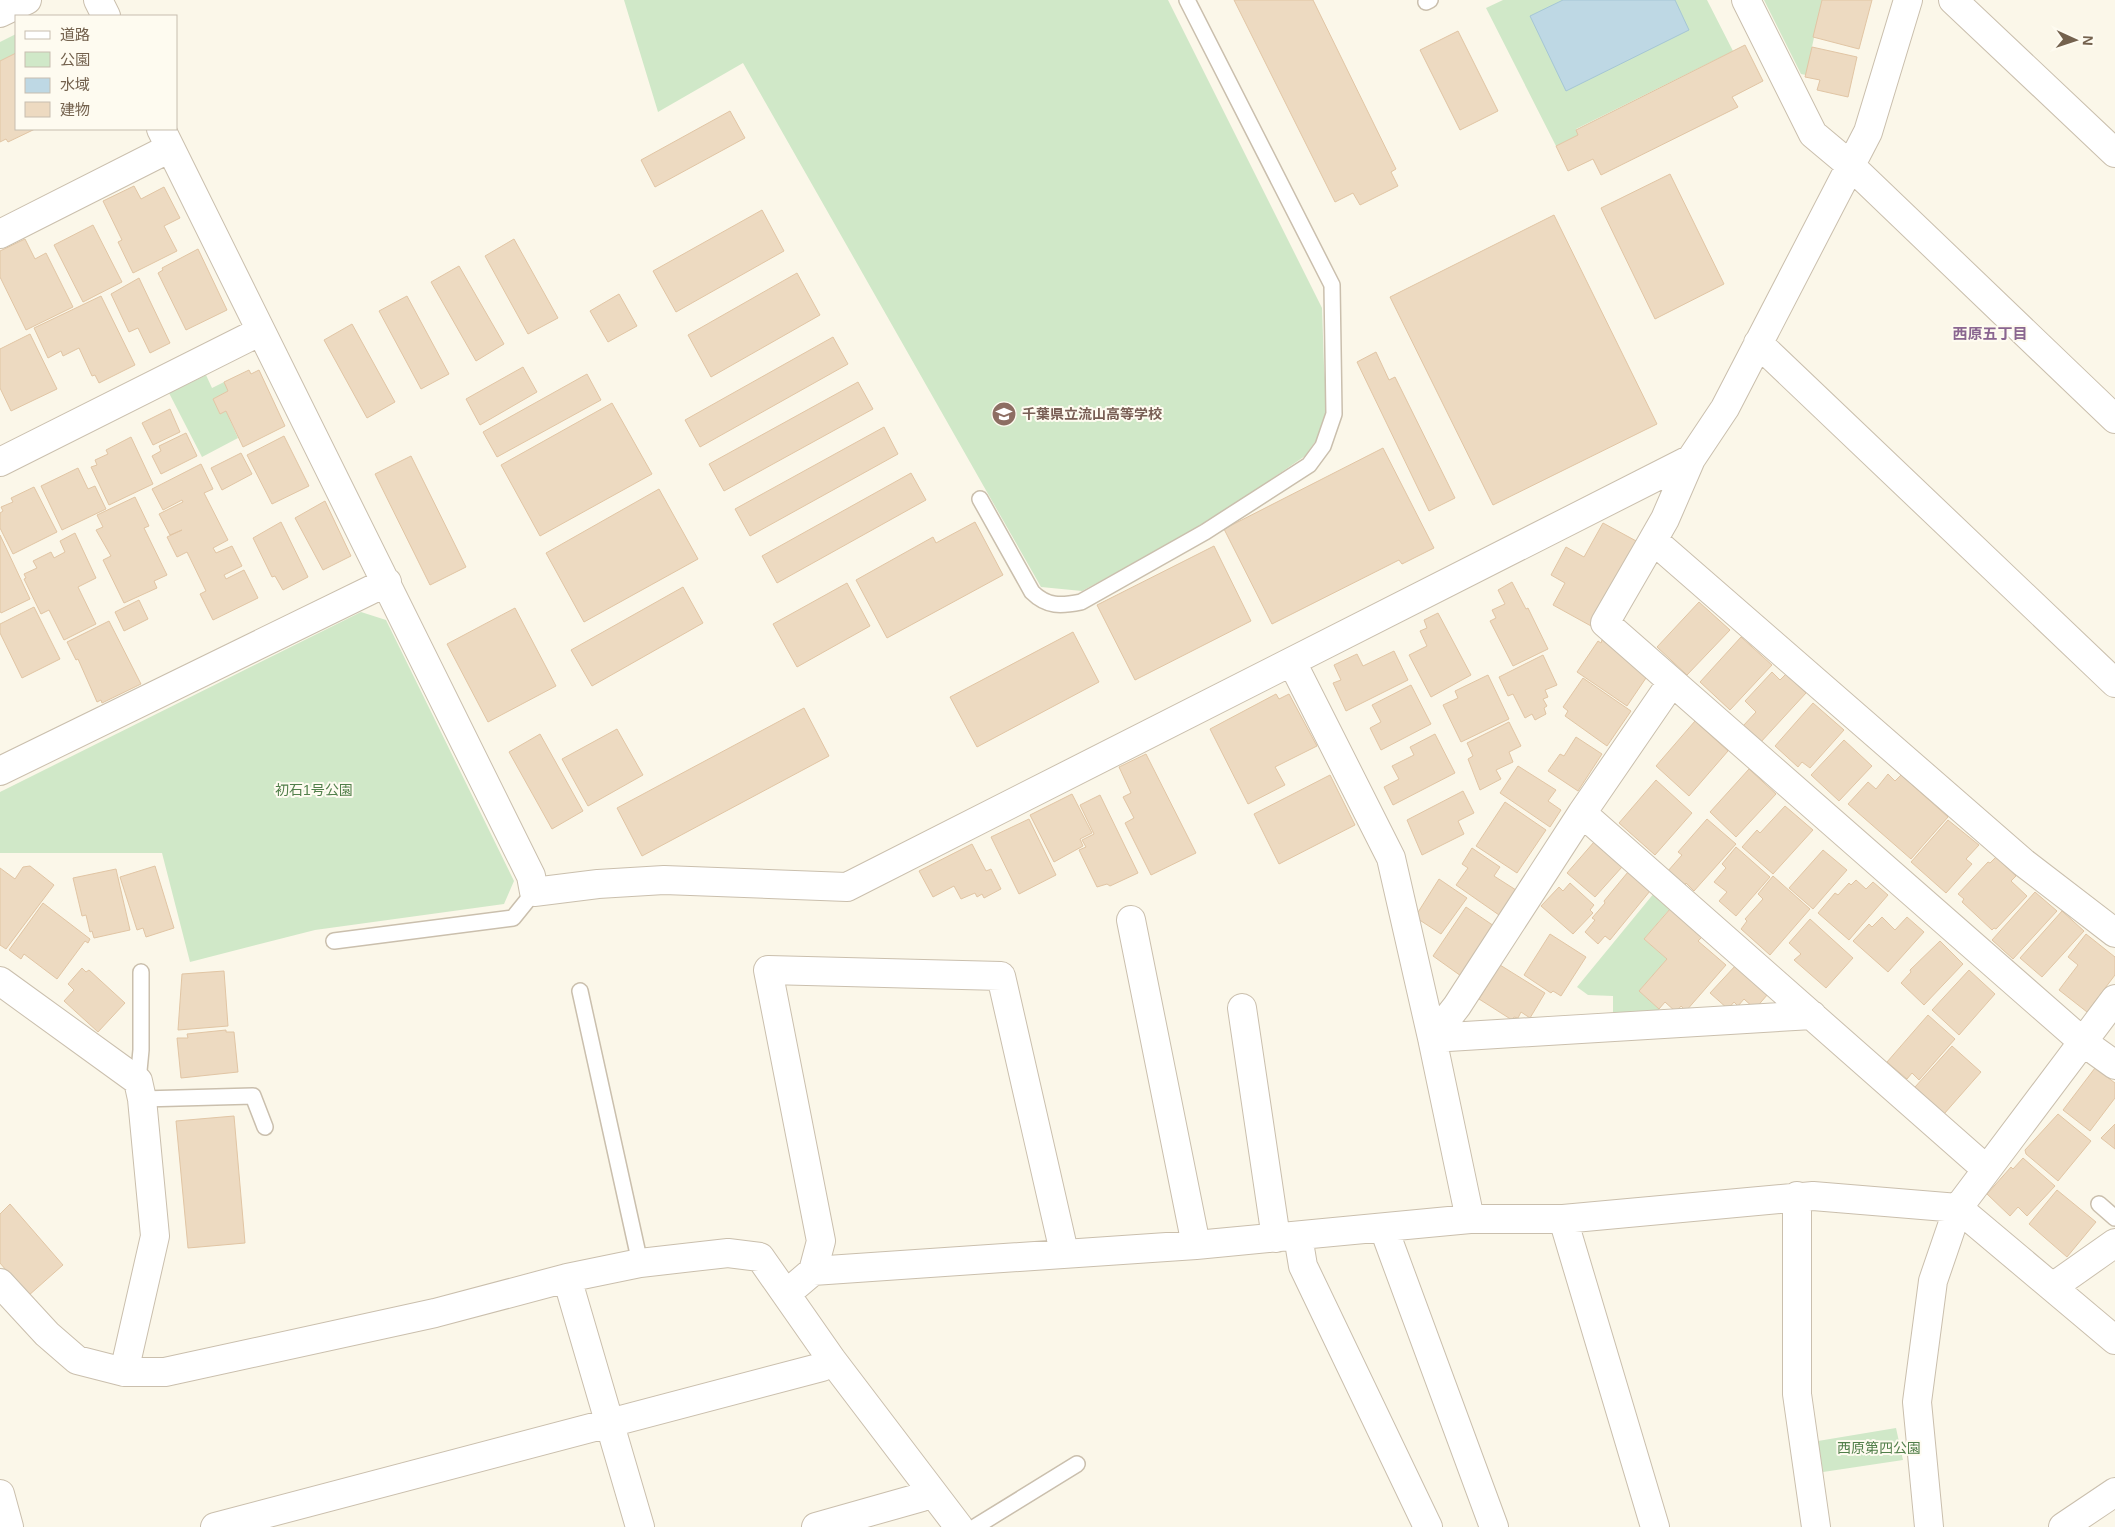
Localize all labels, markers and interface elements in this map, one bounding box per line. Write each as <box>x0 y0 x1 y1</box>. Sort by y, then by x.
legend <box>15 15 178 130</box>
north arrow <box>2050 15 2100 65</box>
text: 道路 <box>60 26 90 43</box>
text: N <box>2080 35 2096 46</box>
text: 公園 <box>60 51 90 68</box>
text: 水域 <box>60 76 90 93</box>
text: 建物 <box>60 101 90 118</box>
district label: 西原五丁目 <box>1952 325 2028 342</box>
school or university icon: 千葉県立流山高等学校 <box>991 401 1017 427</box>
place label: 千葉県立流山高等学校 <box>1022 406 1162 422</box>
park label: 初石1号公園 <box>275 782 353 798</box>
park label: 西原第四公園 <box>1837 1440 1921 1456</box>

